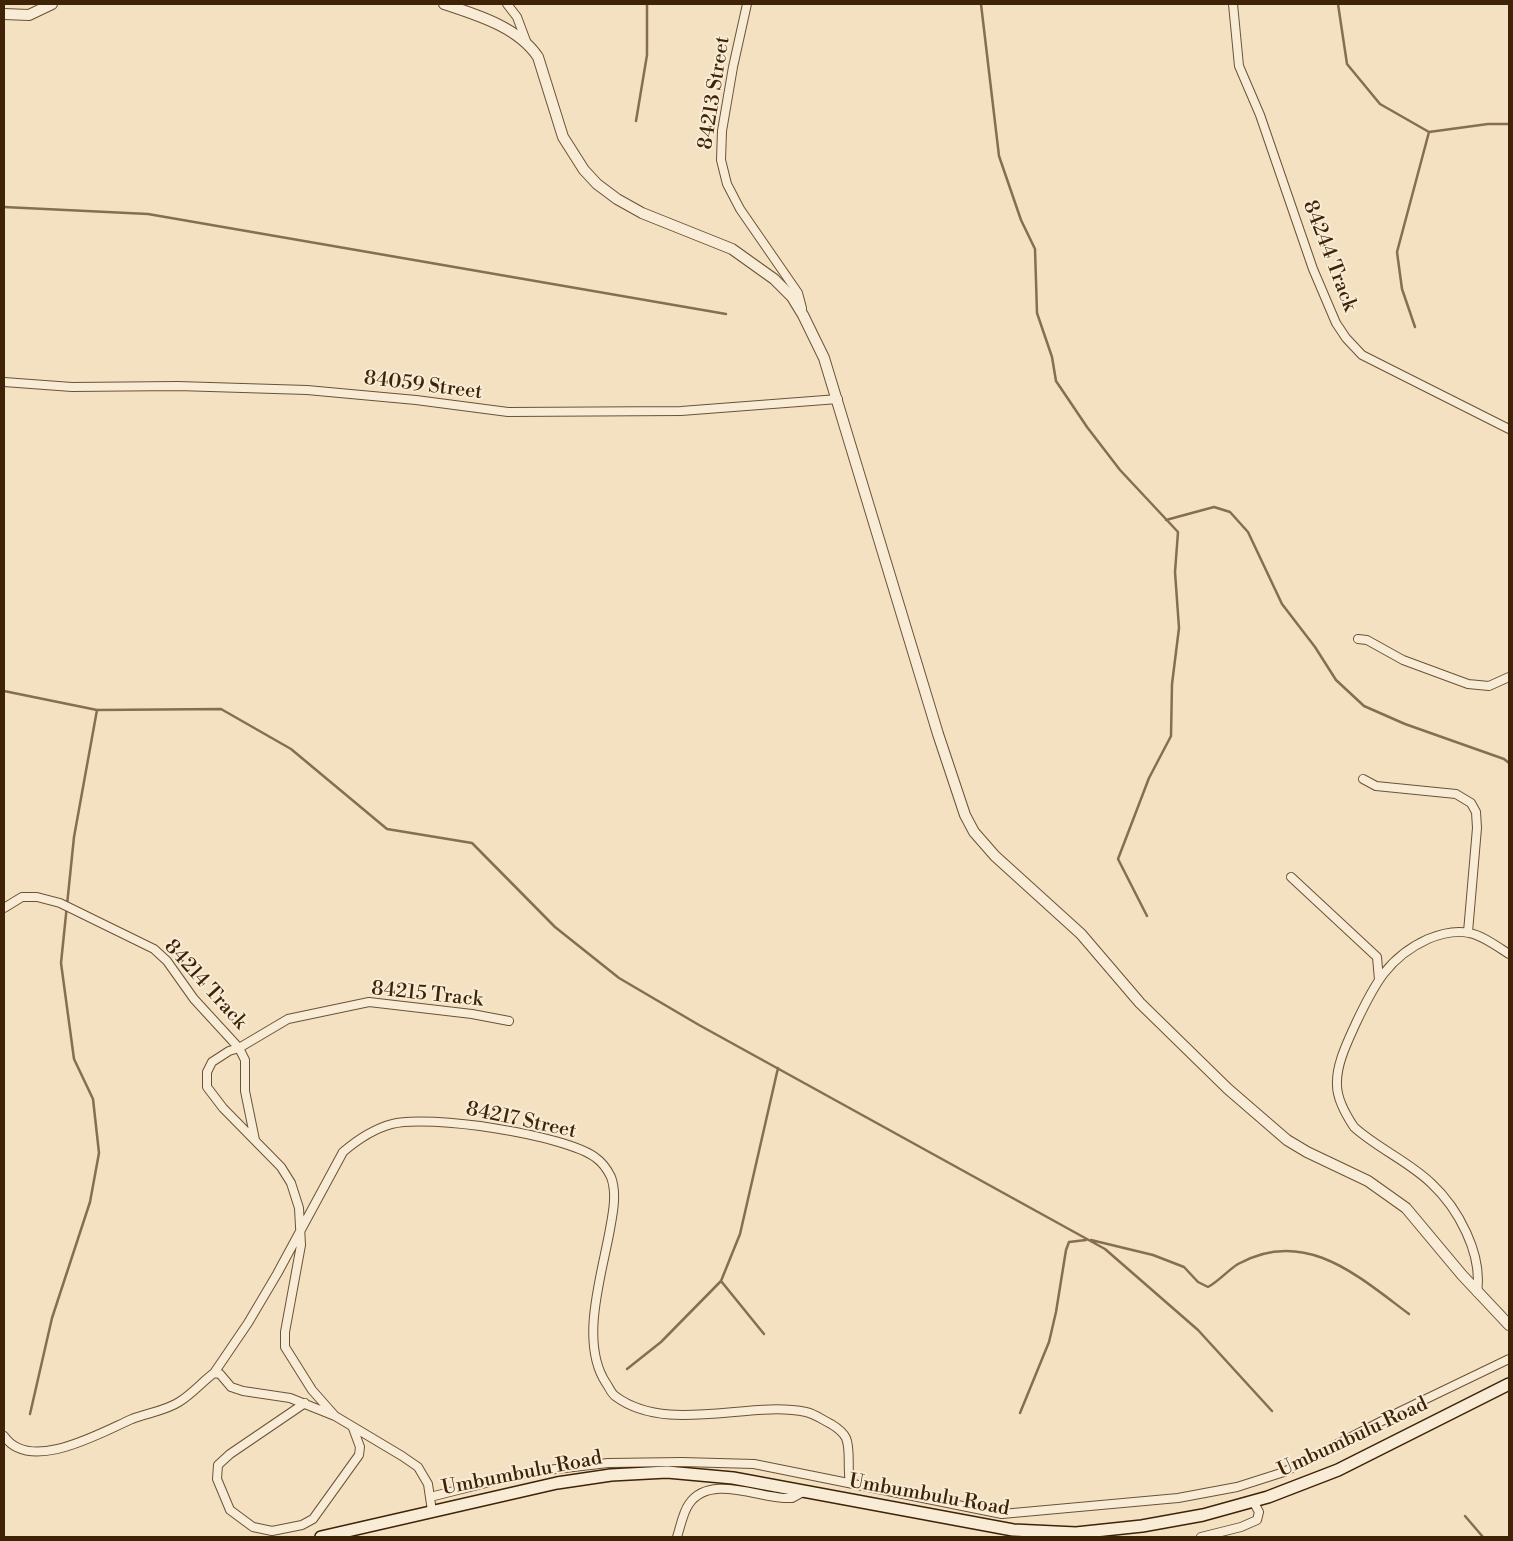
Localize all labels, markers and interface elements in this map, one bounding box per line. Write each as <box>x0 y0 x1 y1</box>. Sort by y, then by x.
street label: 84213 Street <box>694 35 736 151</box>
street label: 84244 Track <box>1297 197 1361 315</box>
street label: 84059 Street <box>362 367 484 405</box>
street label: 84214 Track <box>158 935 252 1035</box>
street label: 84215 Track <box>370 977 484 1013</box>
street label: 84217 Street <box>464 1098 578 1144</box>
street label: Umbumbulu Road <box>1274 1393 1432 1483</box>
street label: Umbumbulu Road <box>440 1447 604 1501</box>
street label: Umbumbulu Road <box>847 1470 1011 1522</box>

